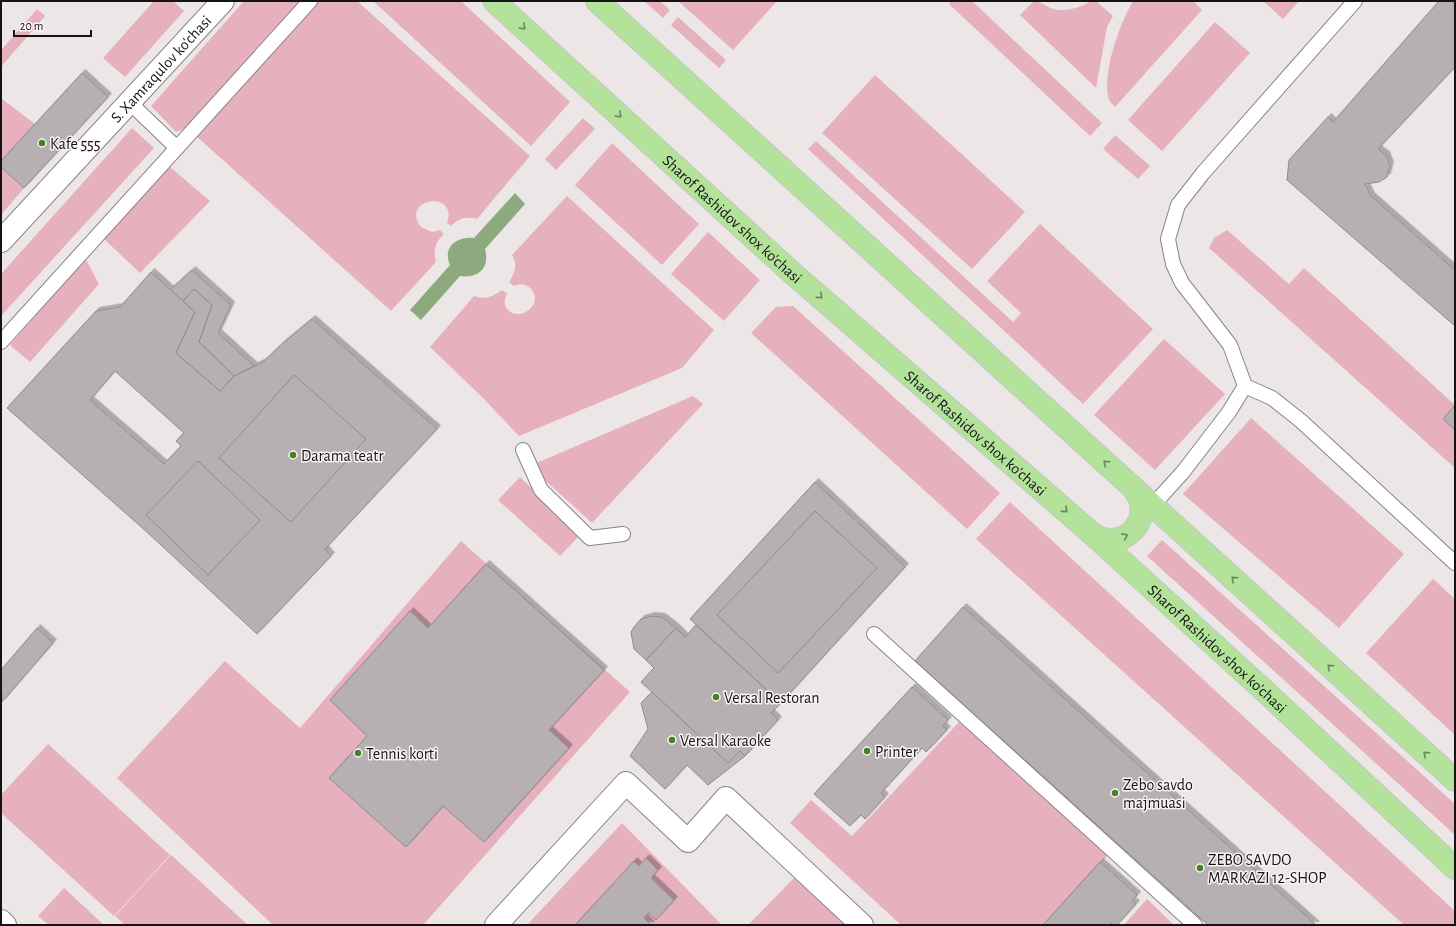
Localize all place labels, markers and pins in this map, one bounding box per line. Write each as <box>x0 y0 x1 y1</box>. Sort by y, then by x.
place label: Kafe 555 <box>50 136 100 152</box>
marker: Kafe 555 <box>37 138 47 148</box>
place label: Darama teatr <box>301 448 384 464</box>
marker: Darama teatr <box>288 450 298 460</box>
place label: Versal Restoran <box>724 690 819 706</box>
marker: Versal Restoran <box>711 692 721 702</box>
place label: Versal Karaoke <box>680 733 771 749</box>
marker: Versal Karaoke <box>667 735 677 745</box>
place label: Printer <box>875 744 919 760</box>
place label: Tennis korti <box>366 746 438 762</box>
marker: Printer <box>862 746 872 756</box>
marker: Tennis korti <box>353 748 363 758</box>
place label: Zebo savdo majmuasi <box>1123 777 1193 812</box>
marker: Zebo savdo majmuasi <box>1110 788 1120 798</box>
place label: ZEBO SAVDO MARKAZI 12-SHOP <box>1208 852 1327 886</box>
marker: ZEBO SAVDO MARKAZI 12-SHOP <box>1195 863 1205 873</box>

